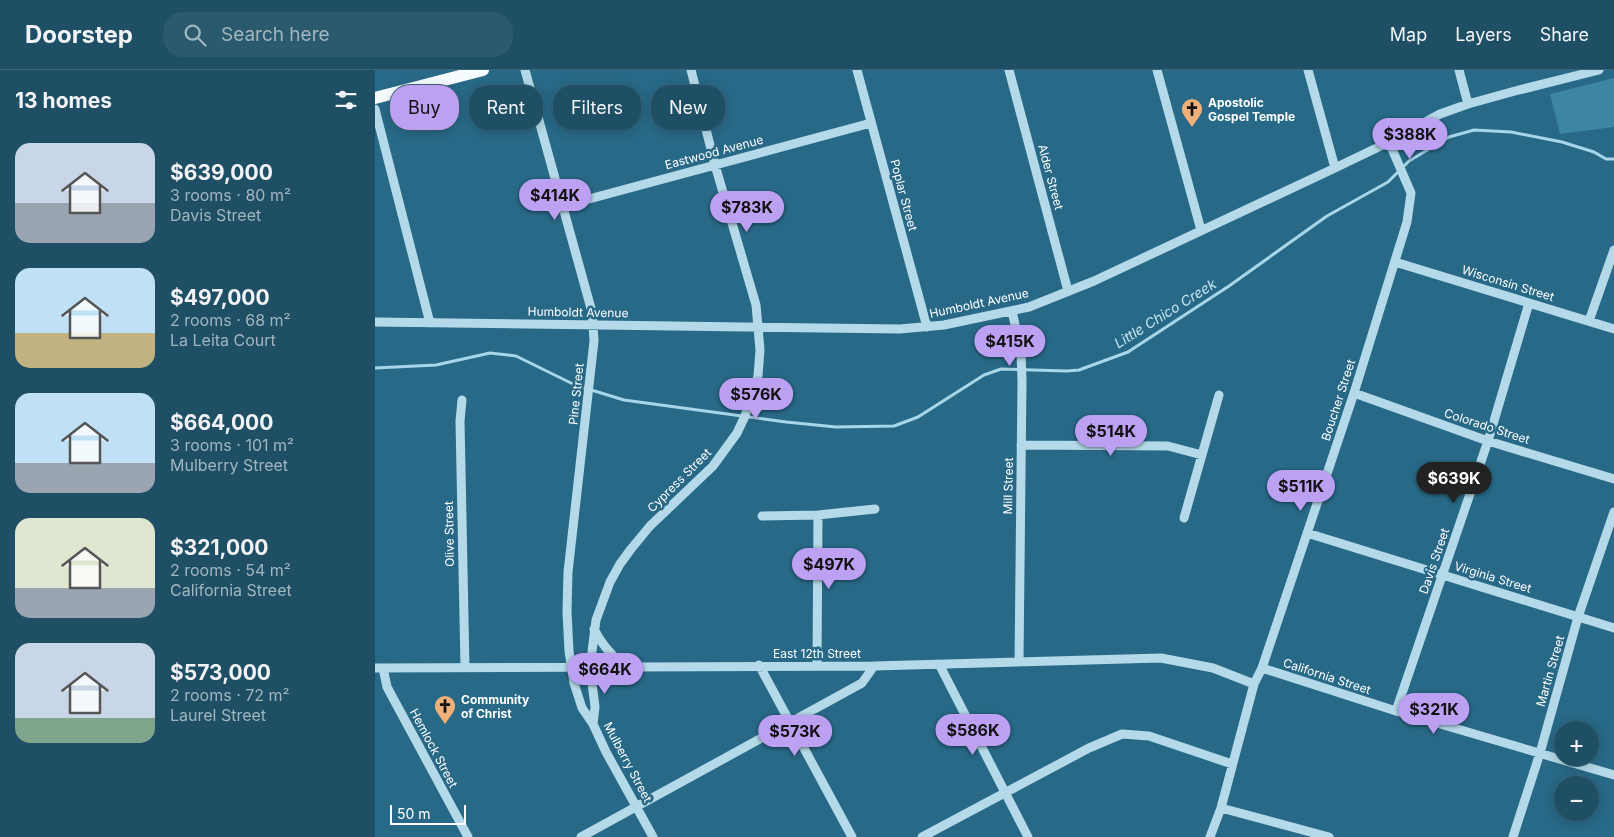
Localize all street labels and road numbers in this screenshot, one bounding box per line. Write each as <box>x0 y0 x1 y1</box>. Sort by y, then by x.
street label: Eastwood Avenue <box>663 132 765 172</box>
street label: Alder Street <box>1035 143 1067 212</box>
street label: Poplar Street <box>887 158 921 233</box>
street label: Wisconsin Street <box>1460 262 1556 304</box>
street label: Humboldt Avenue <box>928 285 1030 321</box>
street label: Humboldt Avenue <box>527 304 629 320</box>
street label: Boucher Street <box>1318 357 1358 443</box>
street label: Pine Street <box>565 362 587 426</box>
street label: Colorado Street <box>1442 405 1532 447</box>
street label: Cypress Street <box>644 445 714 515</box>
street label: Mill Street <box>1000 457 1016 515</box>
street label: Olive Street <box>441 501 457 567</box>
street label: Davis Street <box>1416 526 1452 596</box>
street label: Virginia Street <box>1453 558 1533 596</box>
street label: Martin Street <box>1533 634 1567 708</box>
street label: East 12th Street <box>773 646 861 661</box>
street label: California Street <box>1281 655 1373 697</box>
street label: Hemlock Street <box>407 706 461 790</box>
street label: Mulberry Street <box>601 719 655 805</box>

